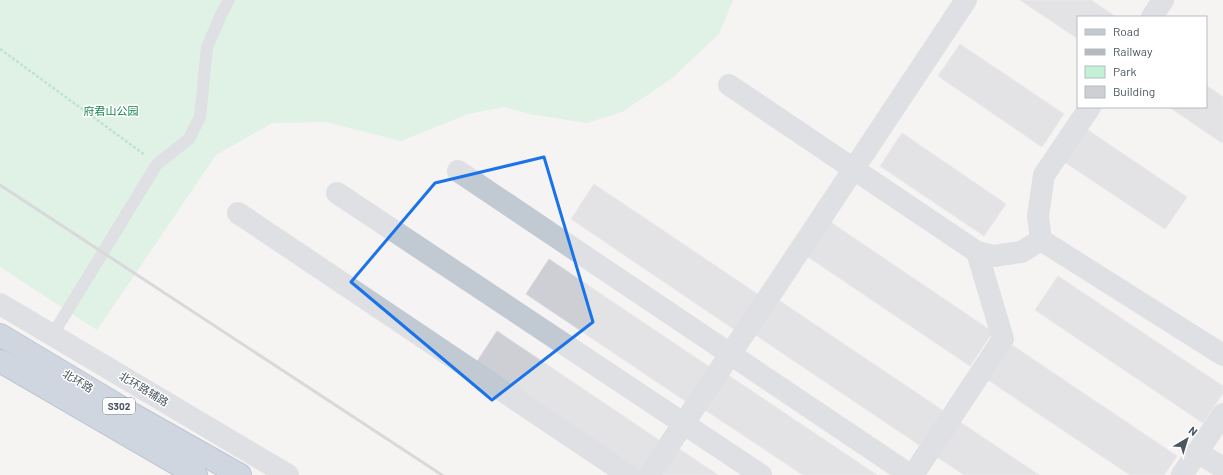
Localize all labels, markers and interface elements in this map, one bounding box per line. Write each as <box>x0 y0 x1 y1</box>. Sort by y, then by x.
legend <box>1077 16 1207 108</box>
text: Road <box>1113 24 1140 38</box>
text: Railway <box>1113 44 1153 58</box>
text: Park <box>1113 64 1137 78</box>
text: Building <box>1113 84 1155 98</box>
park label: 府君山公园 <box>84 104 139 117</box>
street label: 北环路 <box>61 367 96 395</box>
street label: 北环路辅路 <box>117 369 171 408</box>
road number: S302 <box>103 398 135 414</box>
north arrow <box>1167 419 1207 459</box>
text: N <box>1187 423 1200 438</box>

